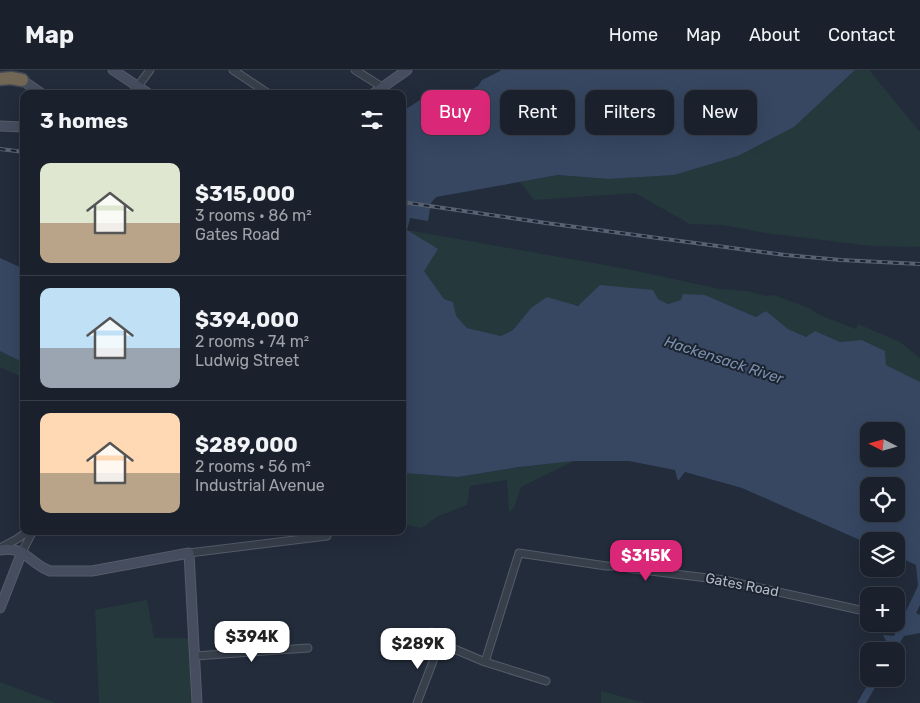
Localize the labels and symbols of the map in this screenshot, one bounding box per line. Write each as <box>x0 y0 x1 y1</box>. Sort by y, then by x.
water label: Hackensack River <box>662 332 787 388</box>
north arrow <box>860 422 905 468</box>
pin: $315K <box>611 540 681 582</box>
street label: Gates Road <box>704 570 780 600</box>
pin: $394K <box>217 620 287 663</box>
pin: $289K <box>383 628 453 670</box>

